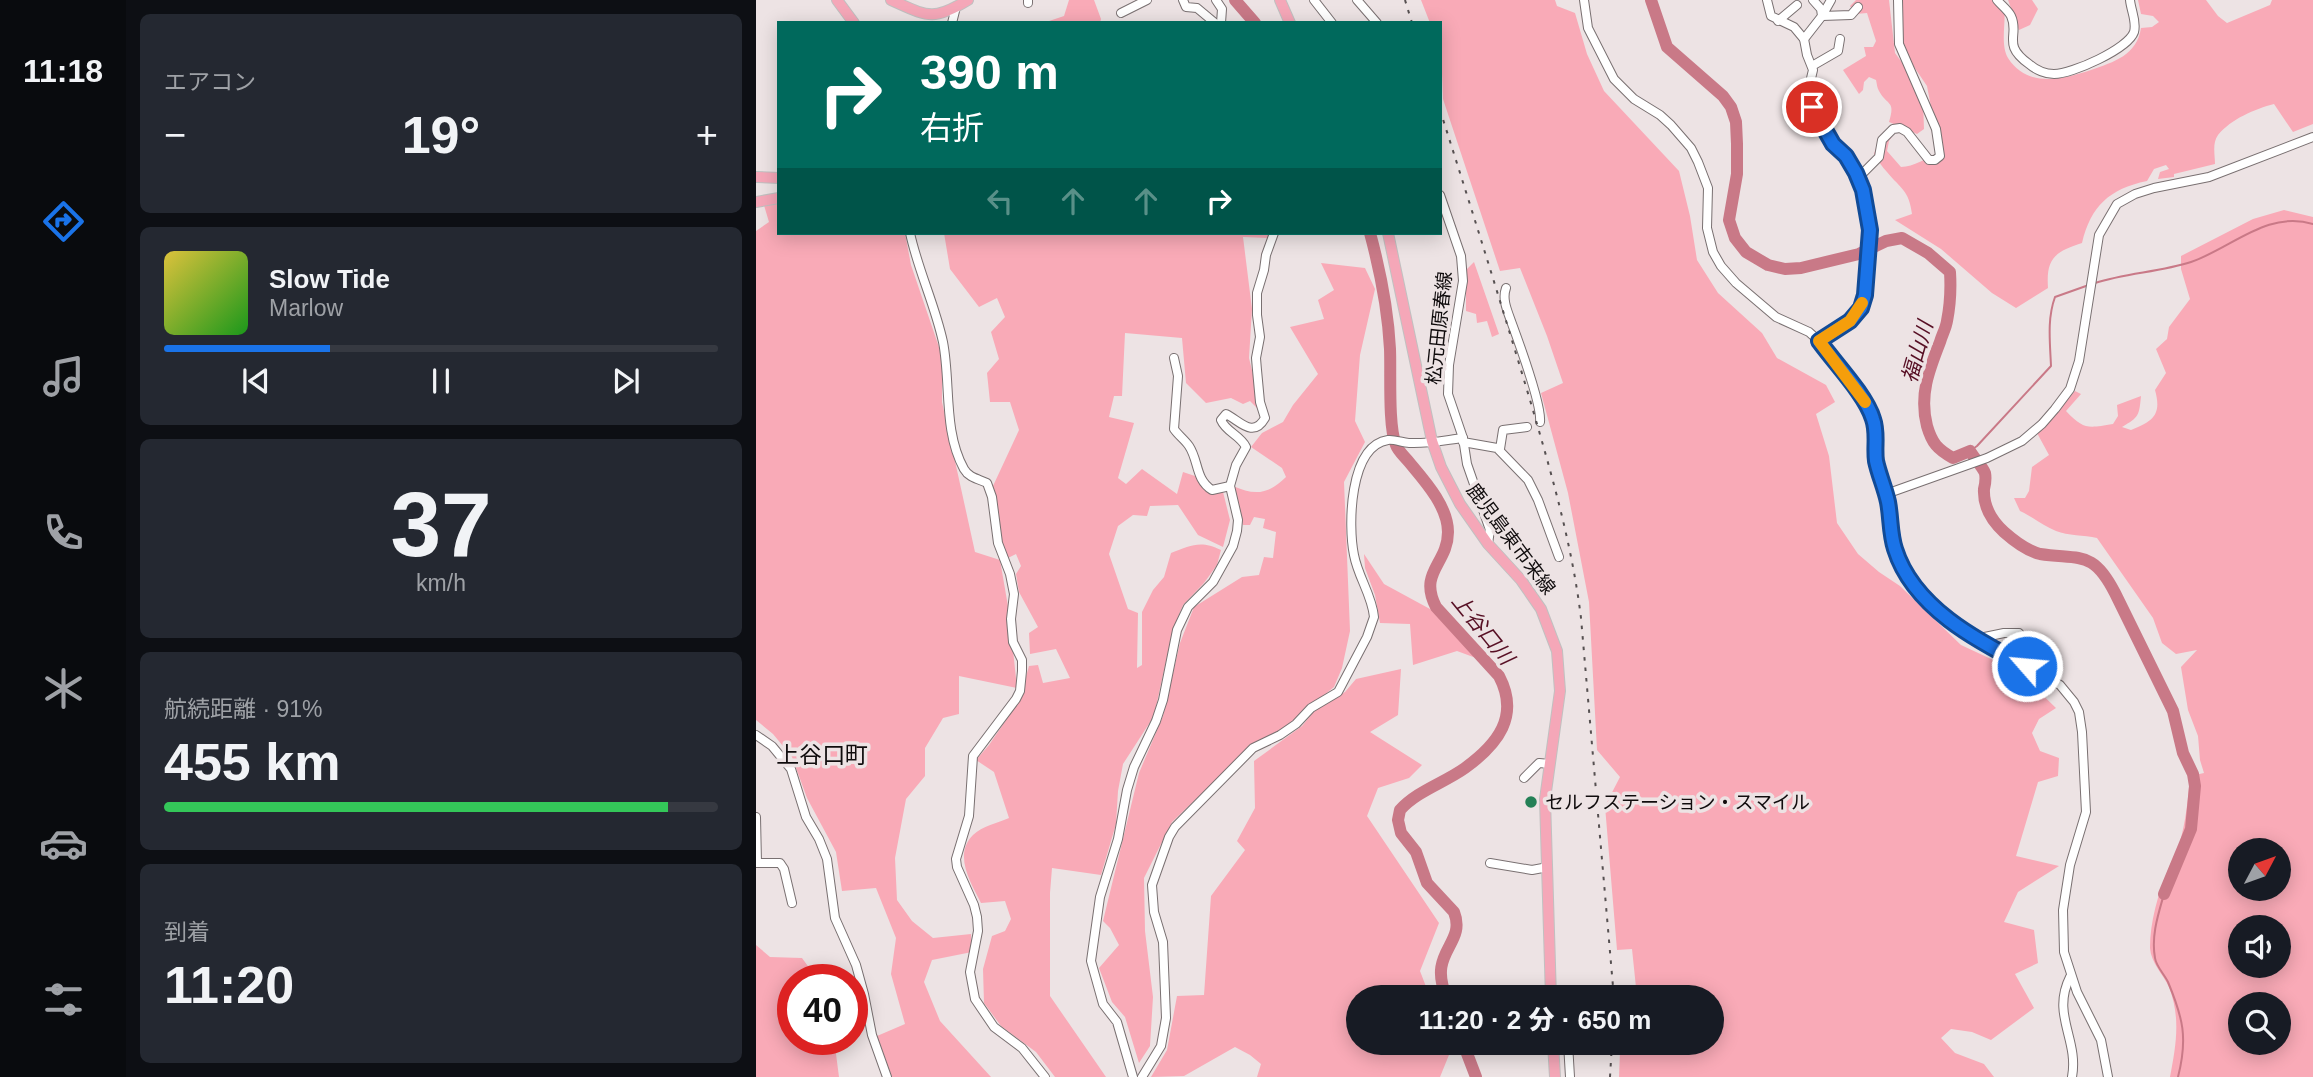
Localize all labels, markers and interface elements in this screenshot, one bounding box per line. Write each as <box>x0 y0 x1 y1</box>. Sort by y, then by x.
text: 390 m <box>920 45 1059 99</box>
icon: right <box>805 49 896 140</box>
text: 11:18 <box>23 53 103 89</box>
text: エアコン <box>164 69 256 95</box>
pin <box>1782 77 1842 137</box>
icon: arrive <box>1793 88 1831 126</box>
text: 19° <box>402 106 480 164</box>
text: 右折 <box>920 110 984 146</box>
text: − <box>164 114 186 156</box>
text: + <box>696 114 718 156</box>
icon: left <box>981 182 1019 220</box>
icon: ahead <box>1054 182 1092 220</box>
icon: ahead <box>1127 182 1165 220</box>
icon: right <box>1200 182 1238 220</box>
icon: directions <box>39 197 88 246</box>
text: Slow Tide <box>269 264 390 294</box>
street label: 松元田原春線 <box>1423 270 1455 386</box>
text: Marlow <box>269 295 343 321</box>
water label: 福山川 <box>1897 317 1937 385</box>
icon: music <box>39 352 88 401</box>
icon: previous <box>237 362 275 400</box>
icon: pause <box>422 362 460 400</box>
icon: next <box>607 362 645 400</box>
text: 37 <box>390 474 492 575</box>
street label: 鹿児島東市来線 <box>1463 480 1559 598</box>
icon: phone <box>39 508 88 557</box>
text: km/h <box>416 570 466 596</box>
water label: 上谷口川 <box>1448 589 1520 670</box>
position arrow <box>1990 629 2064 703</box>
icon: climate <box>39 664 88 713</box>
text: 航続距離 · 91% <box>164 696 322 722</box>
text: 455 km <box>164 733 340 791</box>
district label: 上谷口町 <box>776 742 868 768</box>
place label: セルフステーション・スマイル <box>1545 792 1810 813</box>
marker: セルフステーション・スマイル <box>1523 794 1539 810</box>
icon: car <box>39 819 88 868</box>
north arrow <box>2228 838 2291 901</box>
map controls <box>2228 838 2291 1055</box>
button: sound <box>2228 915 2291 978</box>
text: 到着 <box>164 919 210 945</box>
text: 11:20 <box>164 956 294 1014</box>
speed limit sign: 40 <box>777 964 868 1055</box>
icon: filters <box>39 975 88 1024</box>
button: search <box>2228 992 2291 1055</box>
text: 11:20 · 2 分 · 650 m <box>1419 1005 1651 1035</box>

